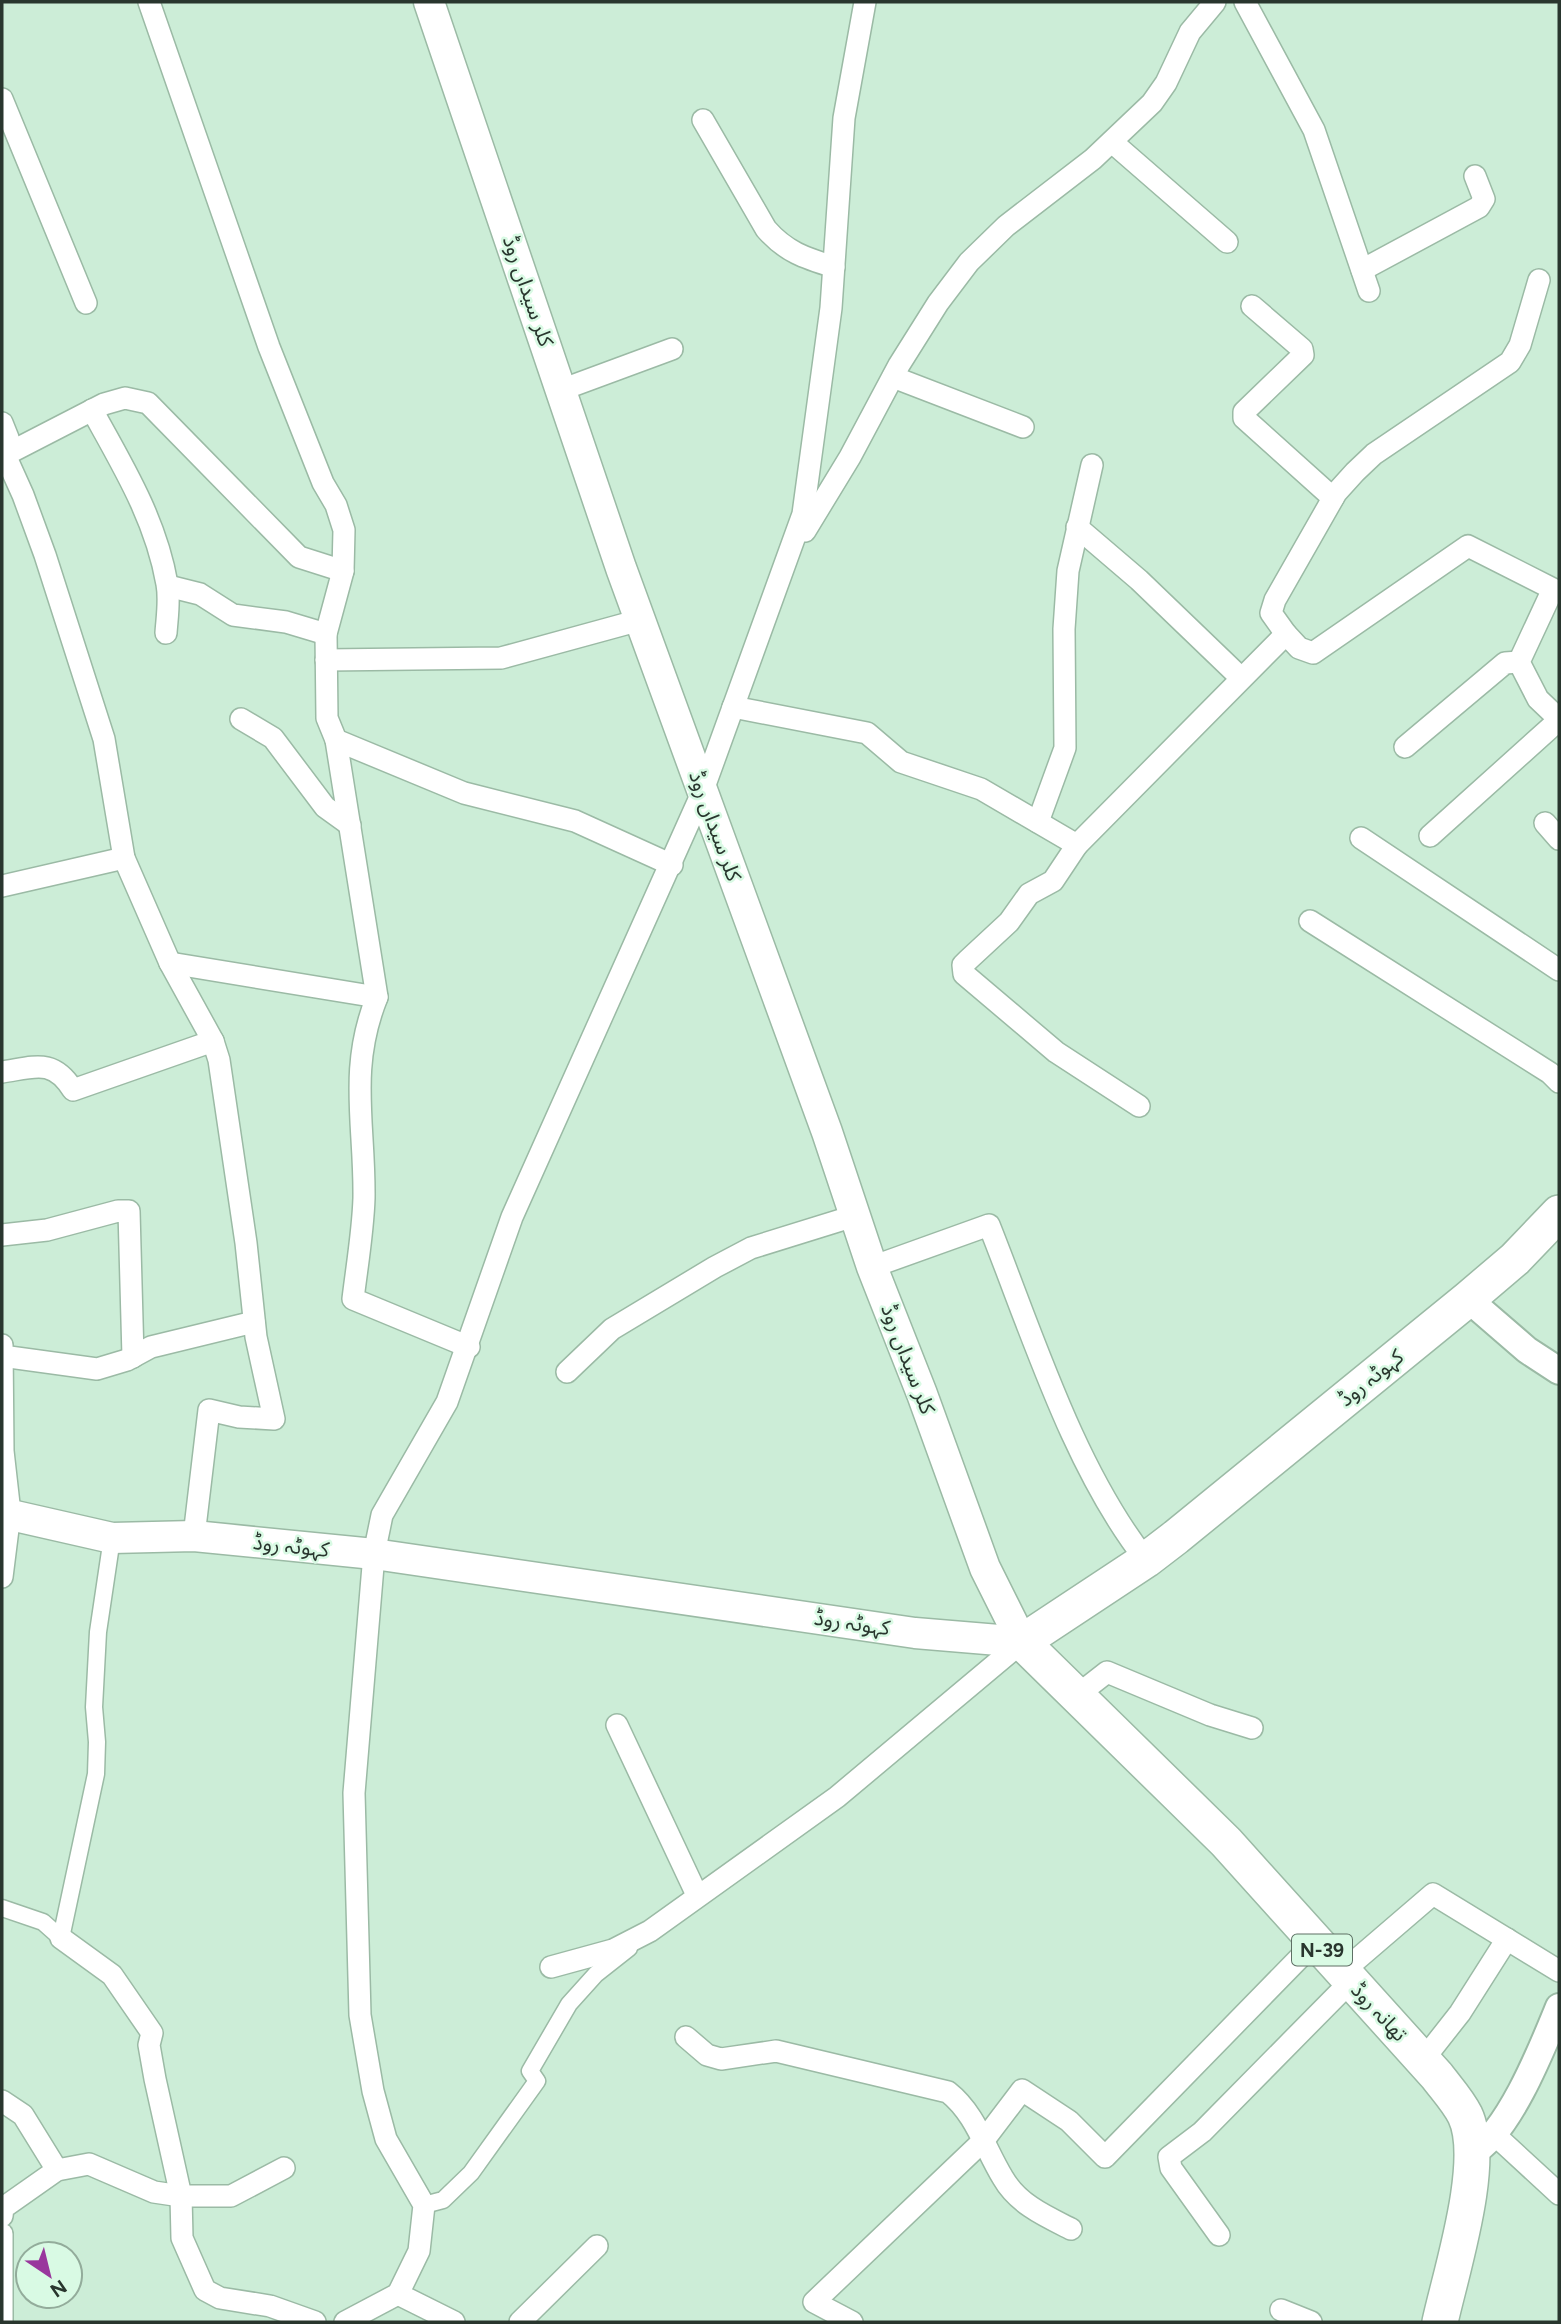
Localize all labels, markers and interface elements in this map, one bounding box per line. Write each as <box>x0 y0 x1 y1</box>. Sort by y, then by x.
street label: کلر سیداں روڈ <box>498 232 559 350</box>
street label: کلر سیداں روڈ <box>684 767 747 885</box>
street label: کلر سیداں روڈ <box>876 1300 941 1418</box>
street label: کہوٹہ روڈ <box>1333 1344 1409 1412</box>
street label: کہوٹہ روڈ <box>252 1529 331 1563</box>
street label: کہوٹہ روڈ <box>812 1605 892 1641</box>
road number: N-39 <box>1292 1934 1352 1966</box>
street label: تھانہ روڈ <box>1346 1977 1413 2046</box>
north arrow <box>14 2240 84 2310</box>
text: N <box>46 2275 71 2302</box>

